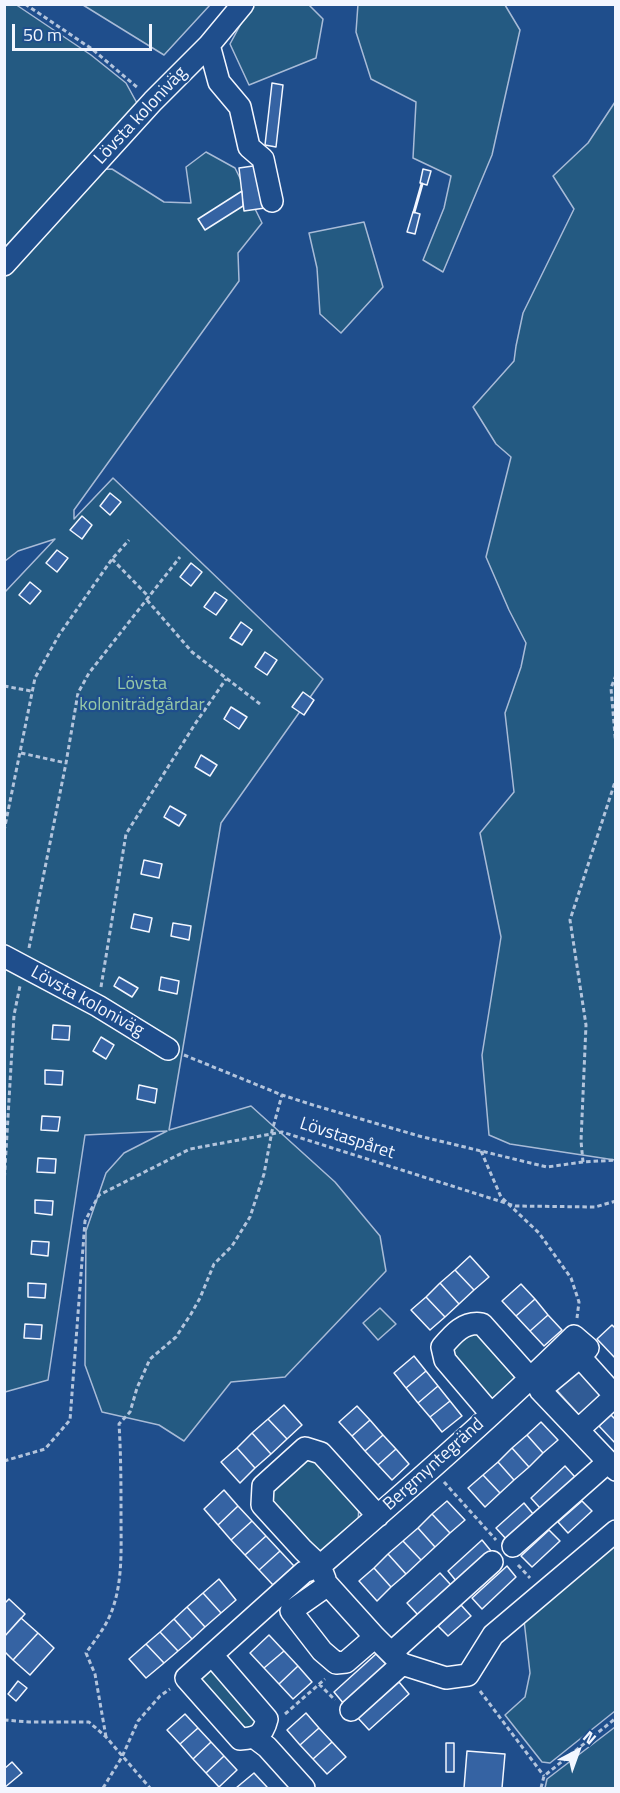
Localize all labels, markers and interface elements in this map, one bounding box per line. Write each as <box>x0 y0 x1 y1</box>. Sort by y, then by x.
scale bar <box>15 12 154 50</box>
text: 50 m <box>23 21 62 48</box>
street label: Lövsta koloniväg <box>90 63 192 169</box>
park label: Lövsta koloniträdgårdar <box>79 674 205 716</box>
street label: Lövsta koloniväg <box>27 962 147 1042</box>
street label: Lövstaspåret <box>297 1114 397 1164</box>
street label: Bergmyntegränd <box>379 1414 489 1516</box>
north arrow <box>548 1721 608 1781</box>
text: N <box>578 1725 602 1750</box>

